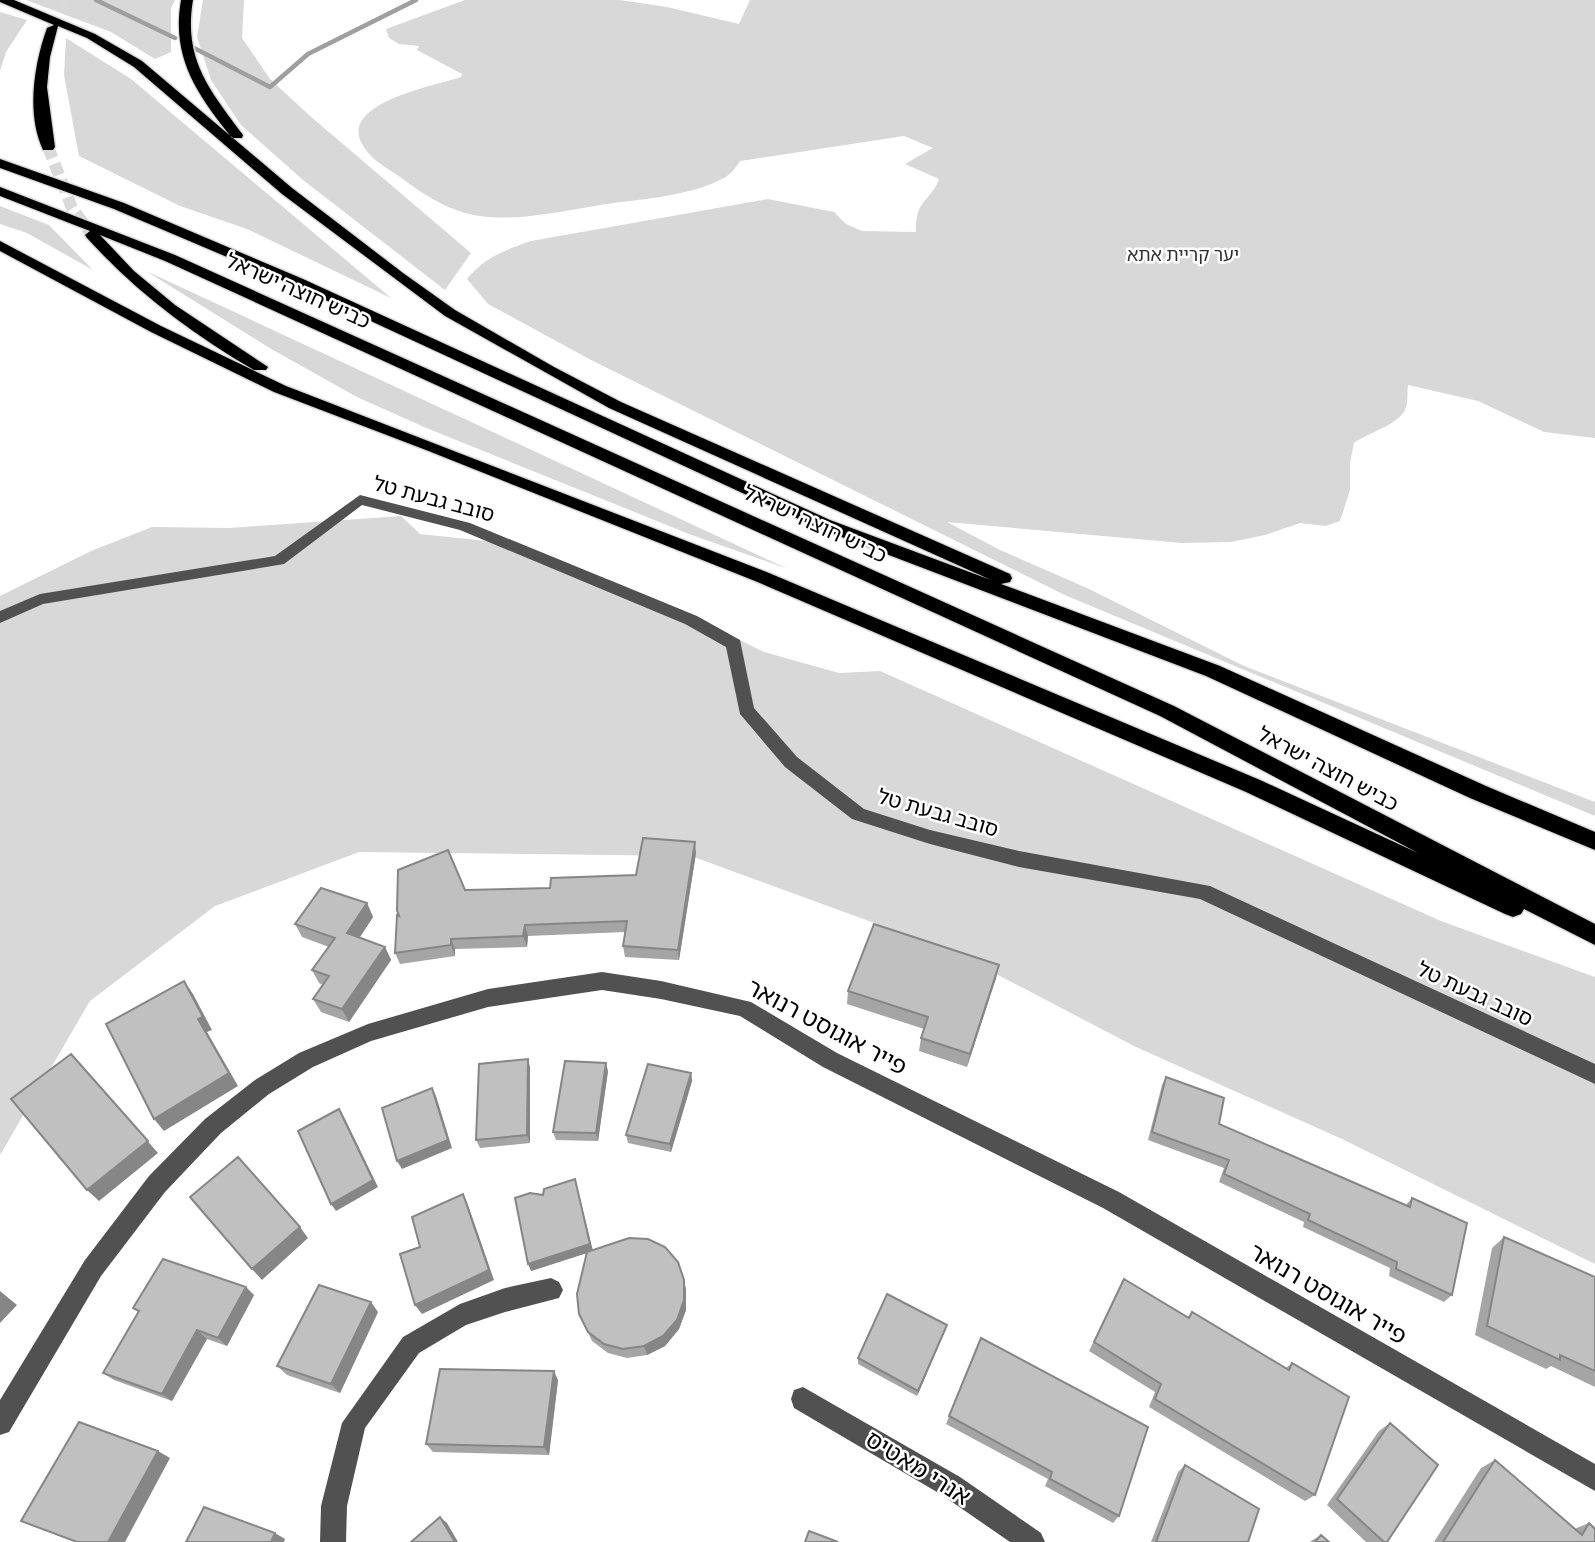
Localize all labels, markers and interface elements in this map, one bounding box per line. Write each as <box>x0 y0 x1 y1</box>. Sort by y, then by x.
park label: יער קריית אתא <box>1127 244 1239 266</box>
street label: כביש חוצה ישראל <box>222 247 374 335</box>
street label: סובב גבעת טל <box>370 470 498 528</box>
street label: כביש חוצה ישראל <box>739 479 891 569</box>
street label: כביש חוצה ישראל <box>1253 721 1403 817</box>
street label: סובב גבעת טל <box>874 783 1002 843</box>
street label: סובב גבעת טל <box>1413 956 1537 1032</box>
street label: פייר אוגוסט רנואר <box>742 973 912 1081</box>
street label: פייר אוגוסט רנואר <box>1244 1238 1412 1350</box>
street label: אנרי מאטיס <box>861 1425 975 1511</box>

